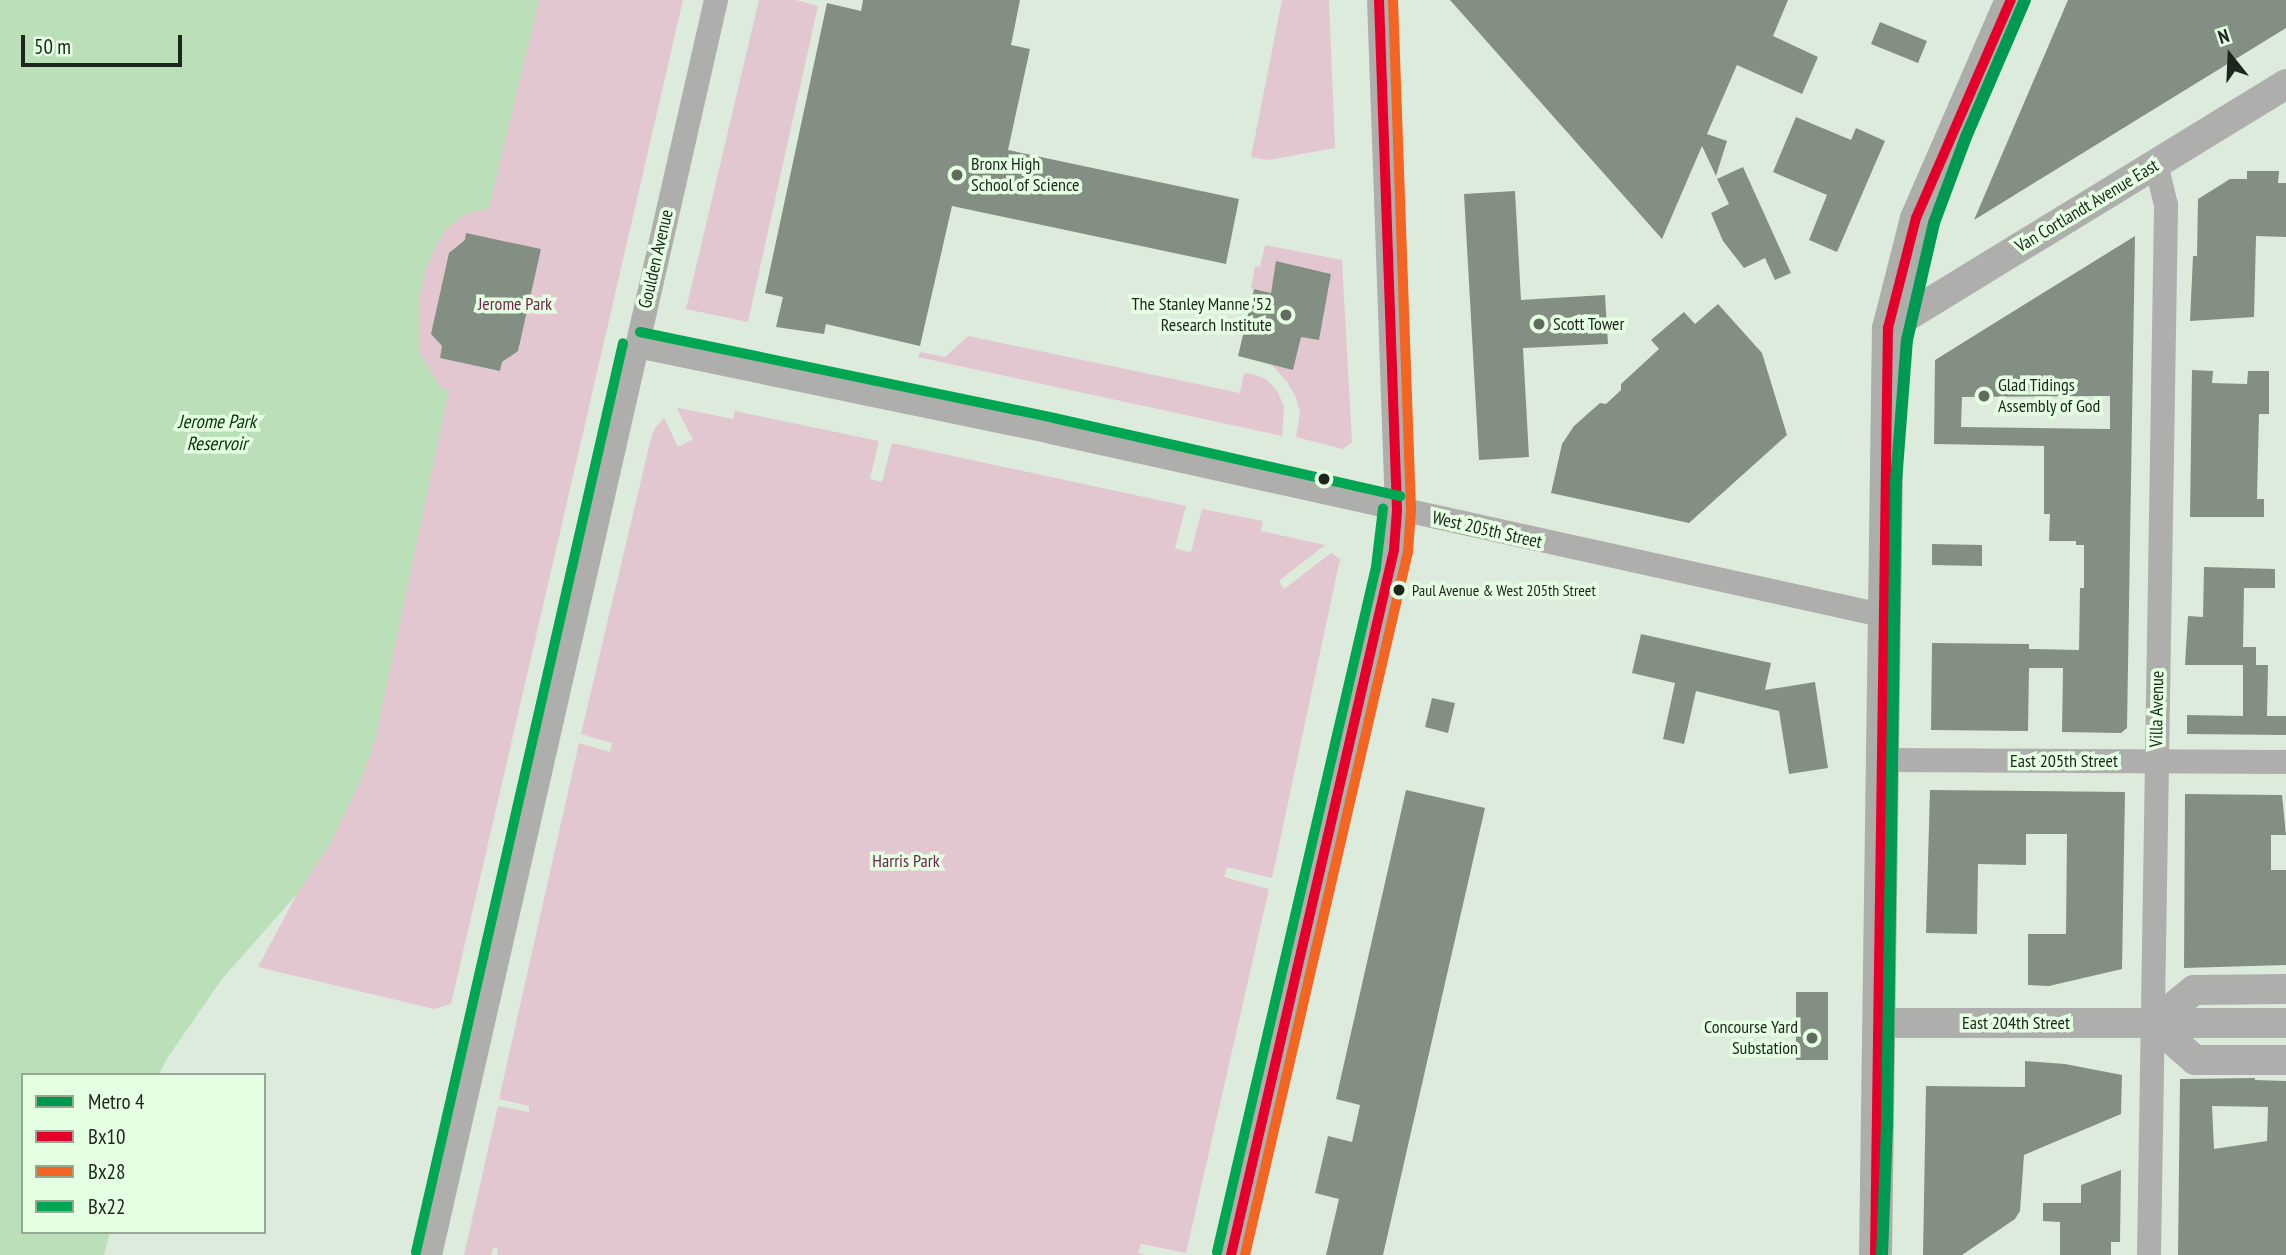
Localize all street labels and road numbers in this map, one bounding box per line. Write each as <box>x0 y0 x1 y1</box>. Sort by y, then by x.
street label: Van Cortlandt Avenue East <box>2011 155 2163 257</box>
street label: Goulden Avenue <box>634 207 678 311</box>
street label: West 205th Street <box>1430 507 1544 553</box>
street label: Villa Avenue <box>2146 670 2168 748</box>
street label: East 205th Street <box>2010 750 2118 772</box>
street label: East 204th Street <box>1962 1012 2070 1034</box>

